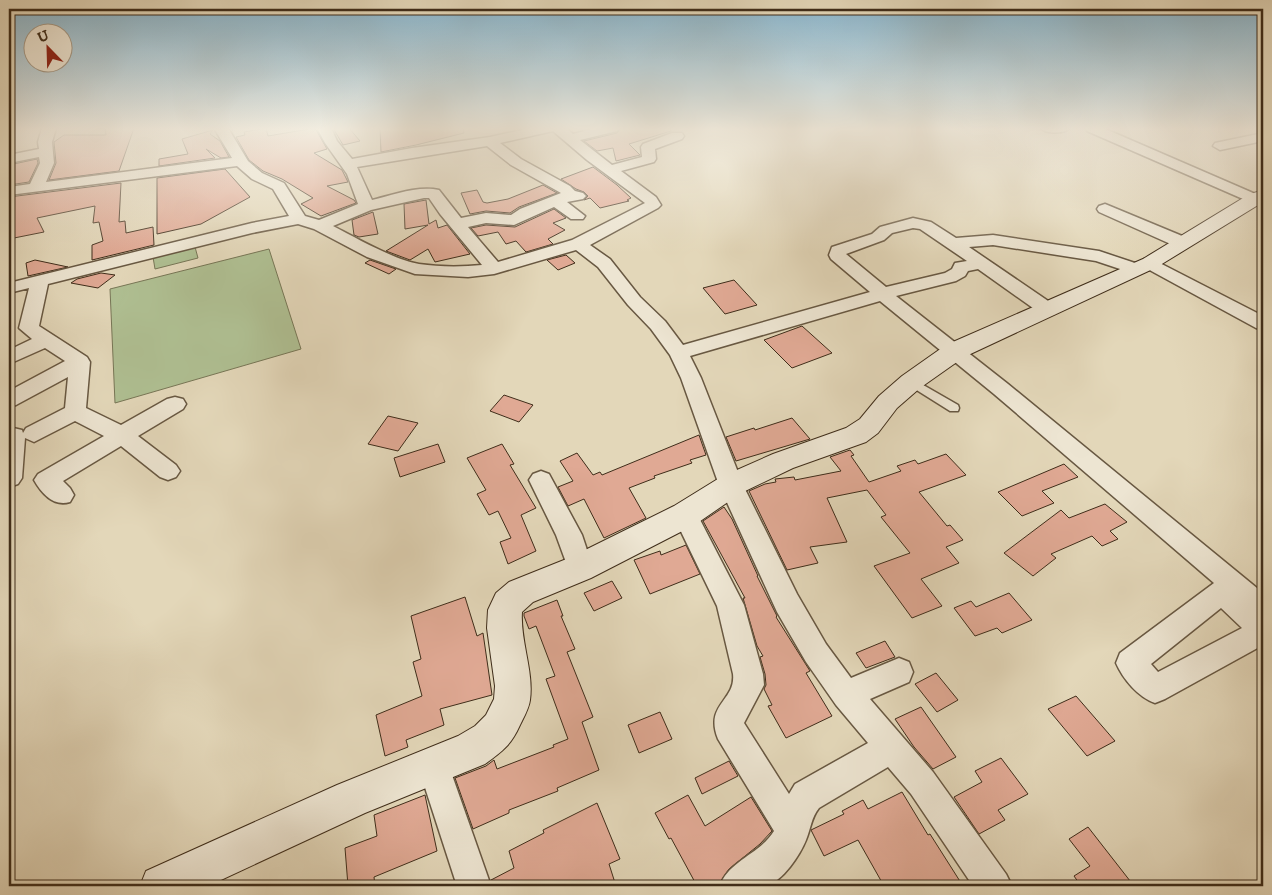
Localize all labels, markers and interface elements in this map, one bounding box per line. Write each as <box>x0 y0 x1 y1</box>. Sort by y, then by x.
north arrow <box>22 22 72 72</box>
text: U <box>35 26 52 47</box>

